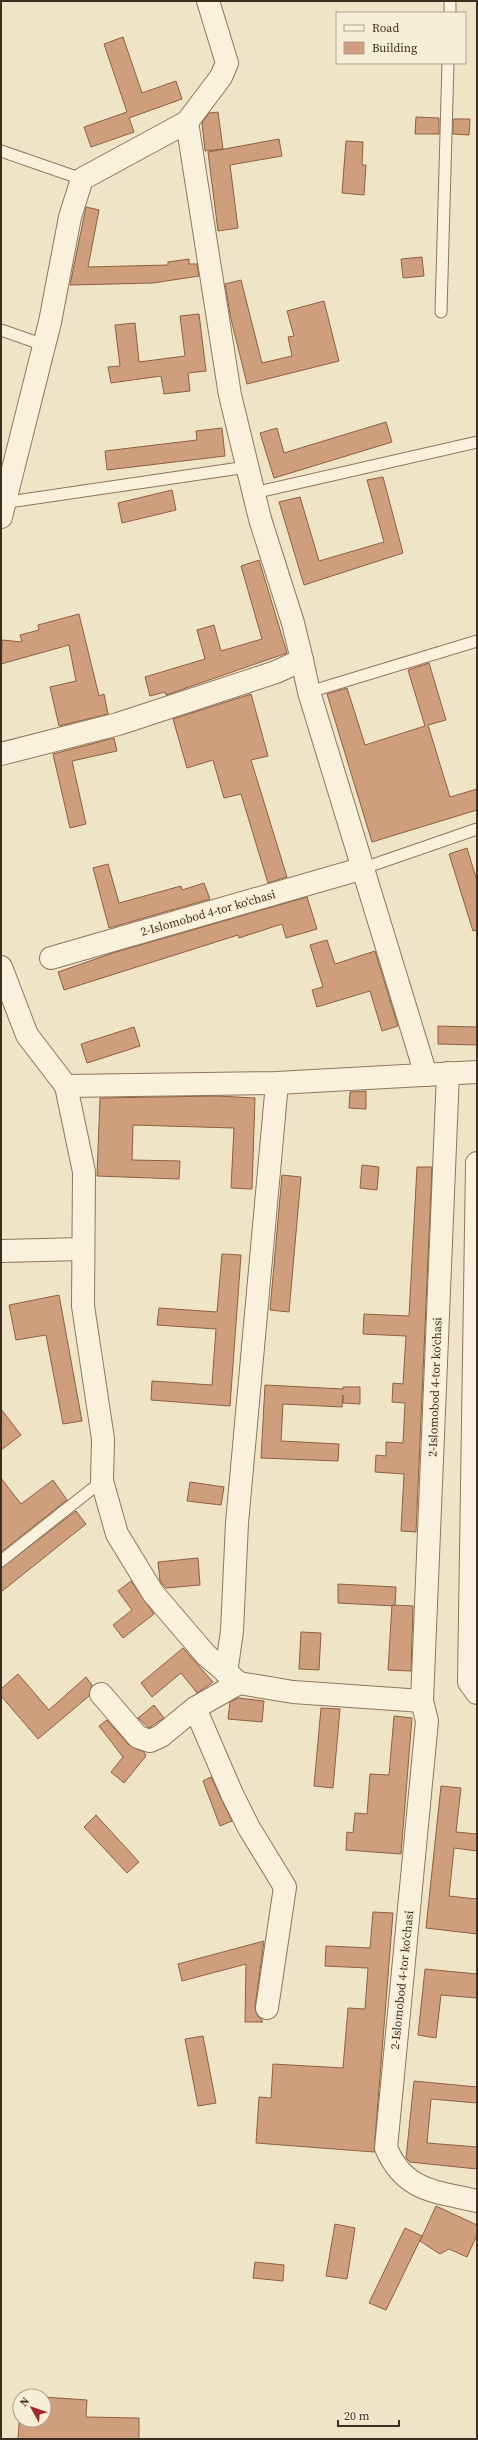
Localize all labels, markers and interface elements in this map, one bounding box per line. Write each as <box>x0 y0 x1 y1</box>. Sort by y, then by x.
legend <box>336 12 466 64</box>
text: Road <box>372 20 399 36</box>
text: Building <box>372 40 417 56</box>
street label: 2-Islomobod 4-tor koʻchasi <box>139 886 278 940</box>
street label: 2-Islomobod 4-tor koʻchasi <box>425 1317 445 1457</box>
street label: 2-Islomobod 4-tor koʻchasi <box>387 1909 417 2050</box>
north arrow <box>12 2388 52 2428</box>
text: N <box>16 2394 33 2410</box>
scale bar <box>338 2402 399 2428</box>
text: 20 m <box>344 2408 370 2424</box>

